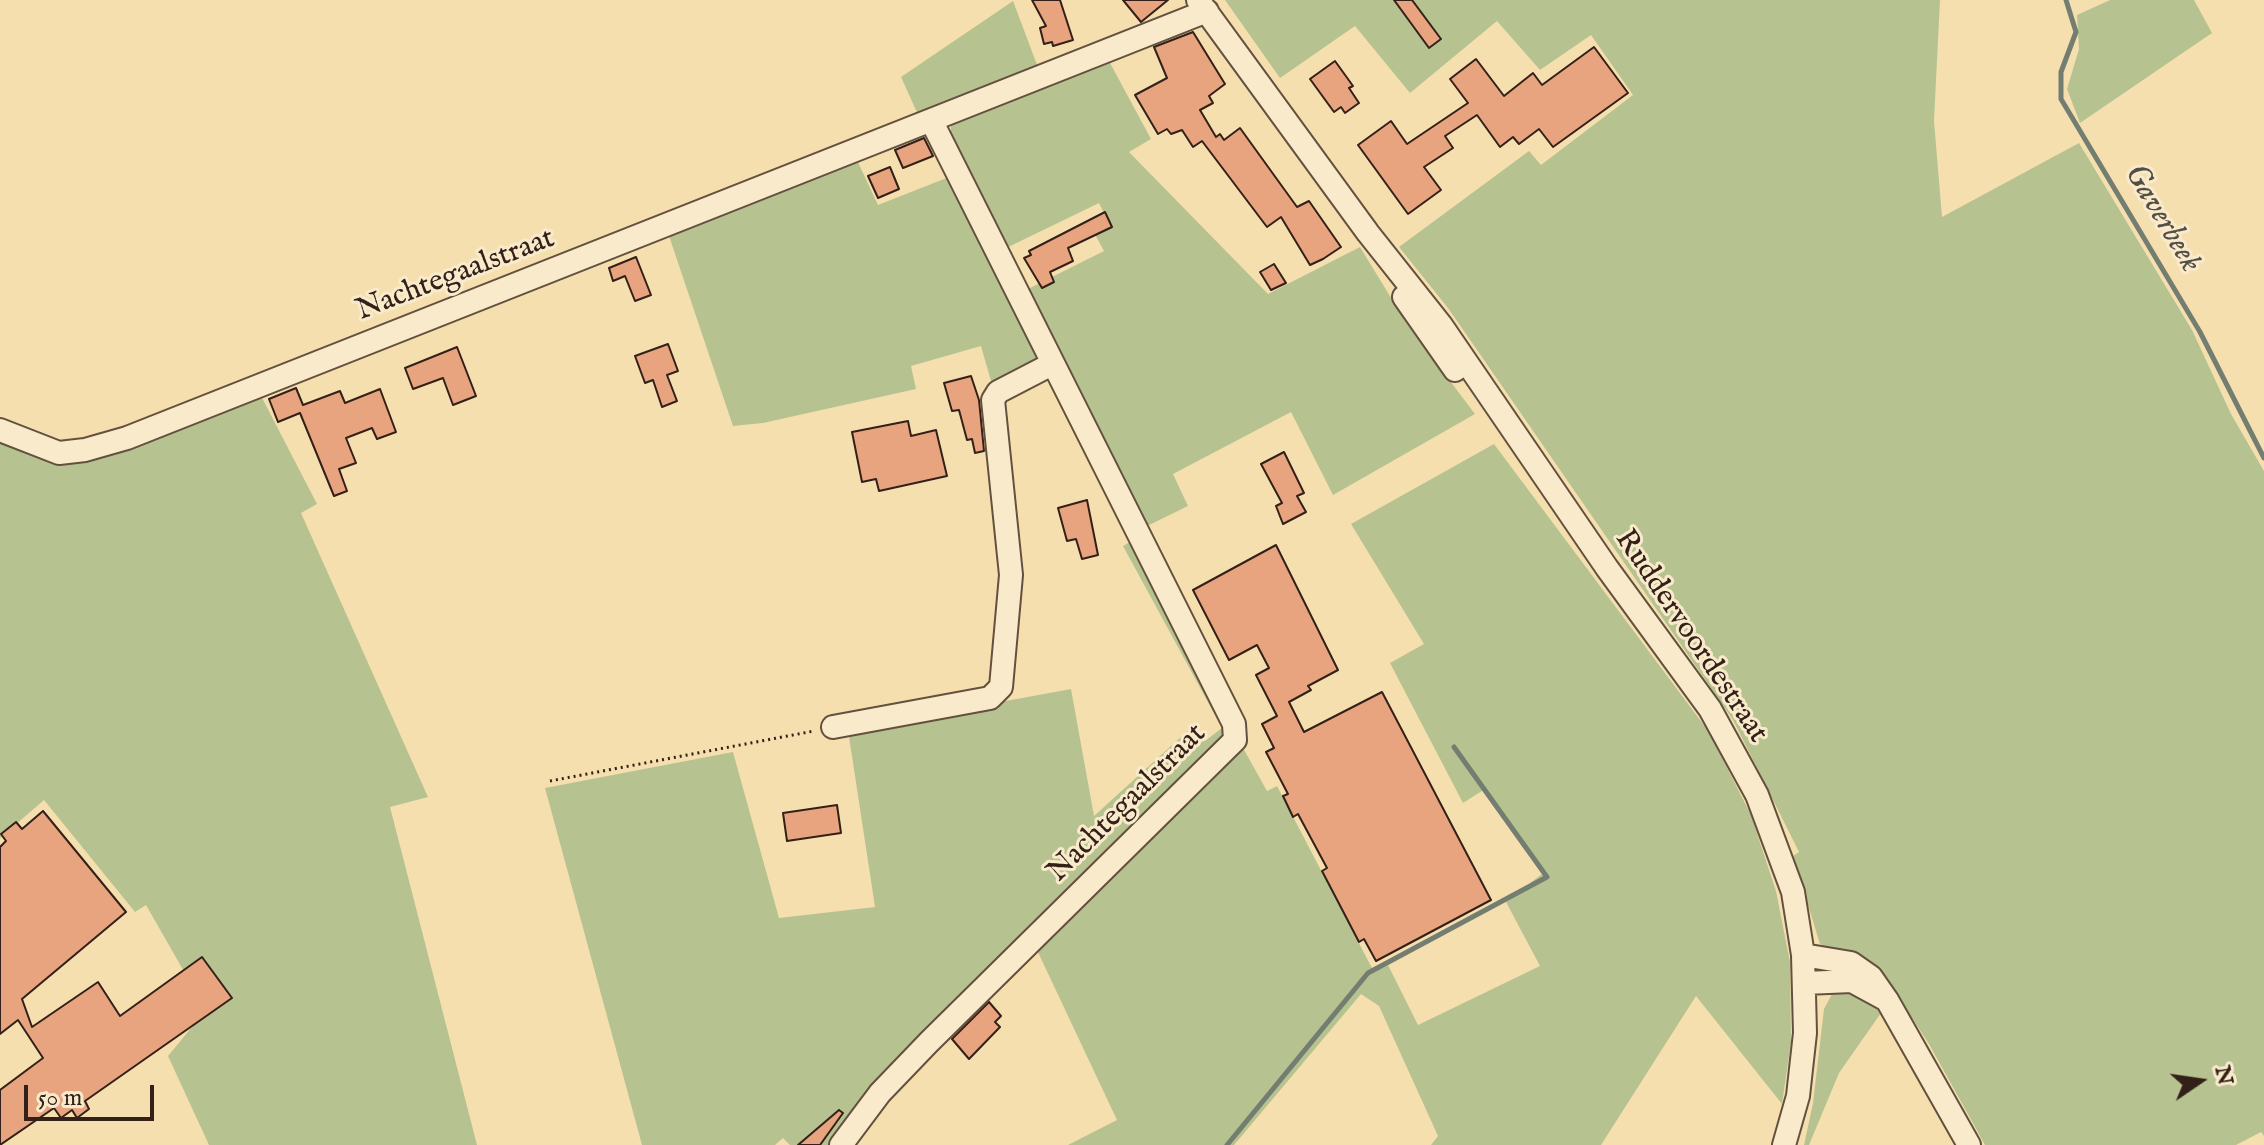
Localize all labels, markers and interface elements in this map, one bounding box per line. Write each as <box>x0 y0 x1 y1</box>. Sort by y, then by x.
water label: Gaverbeek <box>2114 158 2208 280</box>
street label: Nachtegaalstraat <box>352 222 560 330</box>
street label: Ruddervoordestraat <box>1605 524 1775 750</box>
street label: Nachtegaalstraat <box>1041 717 1215 891</box>
north arrow <box>2160 1041 2240 1121</box>
text: N <box>2208 1063 2239 1088</box>
scale bar <box>28 1069 158 1119</box>
text: 50 m <box>38 1083 82 1114</box>

